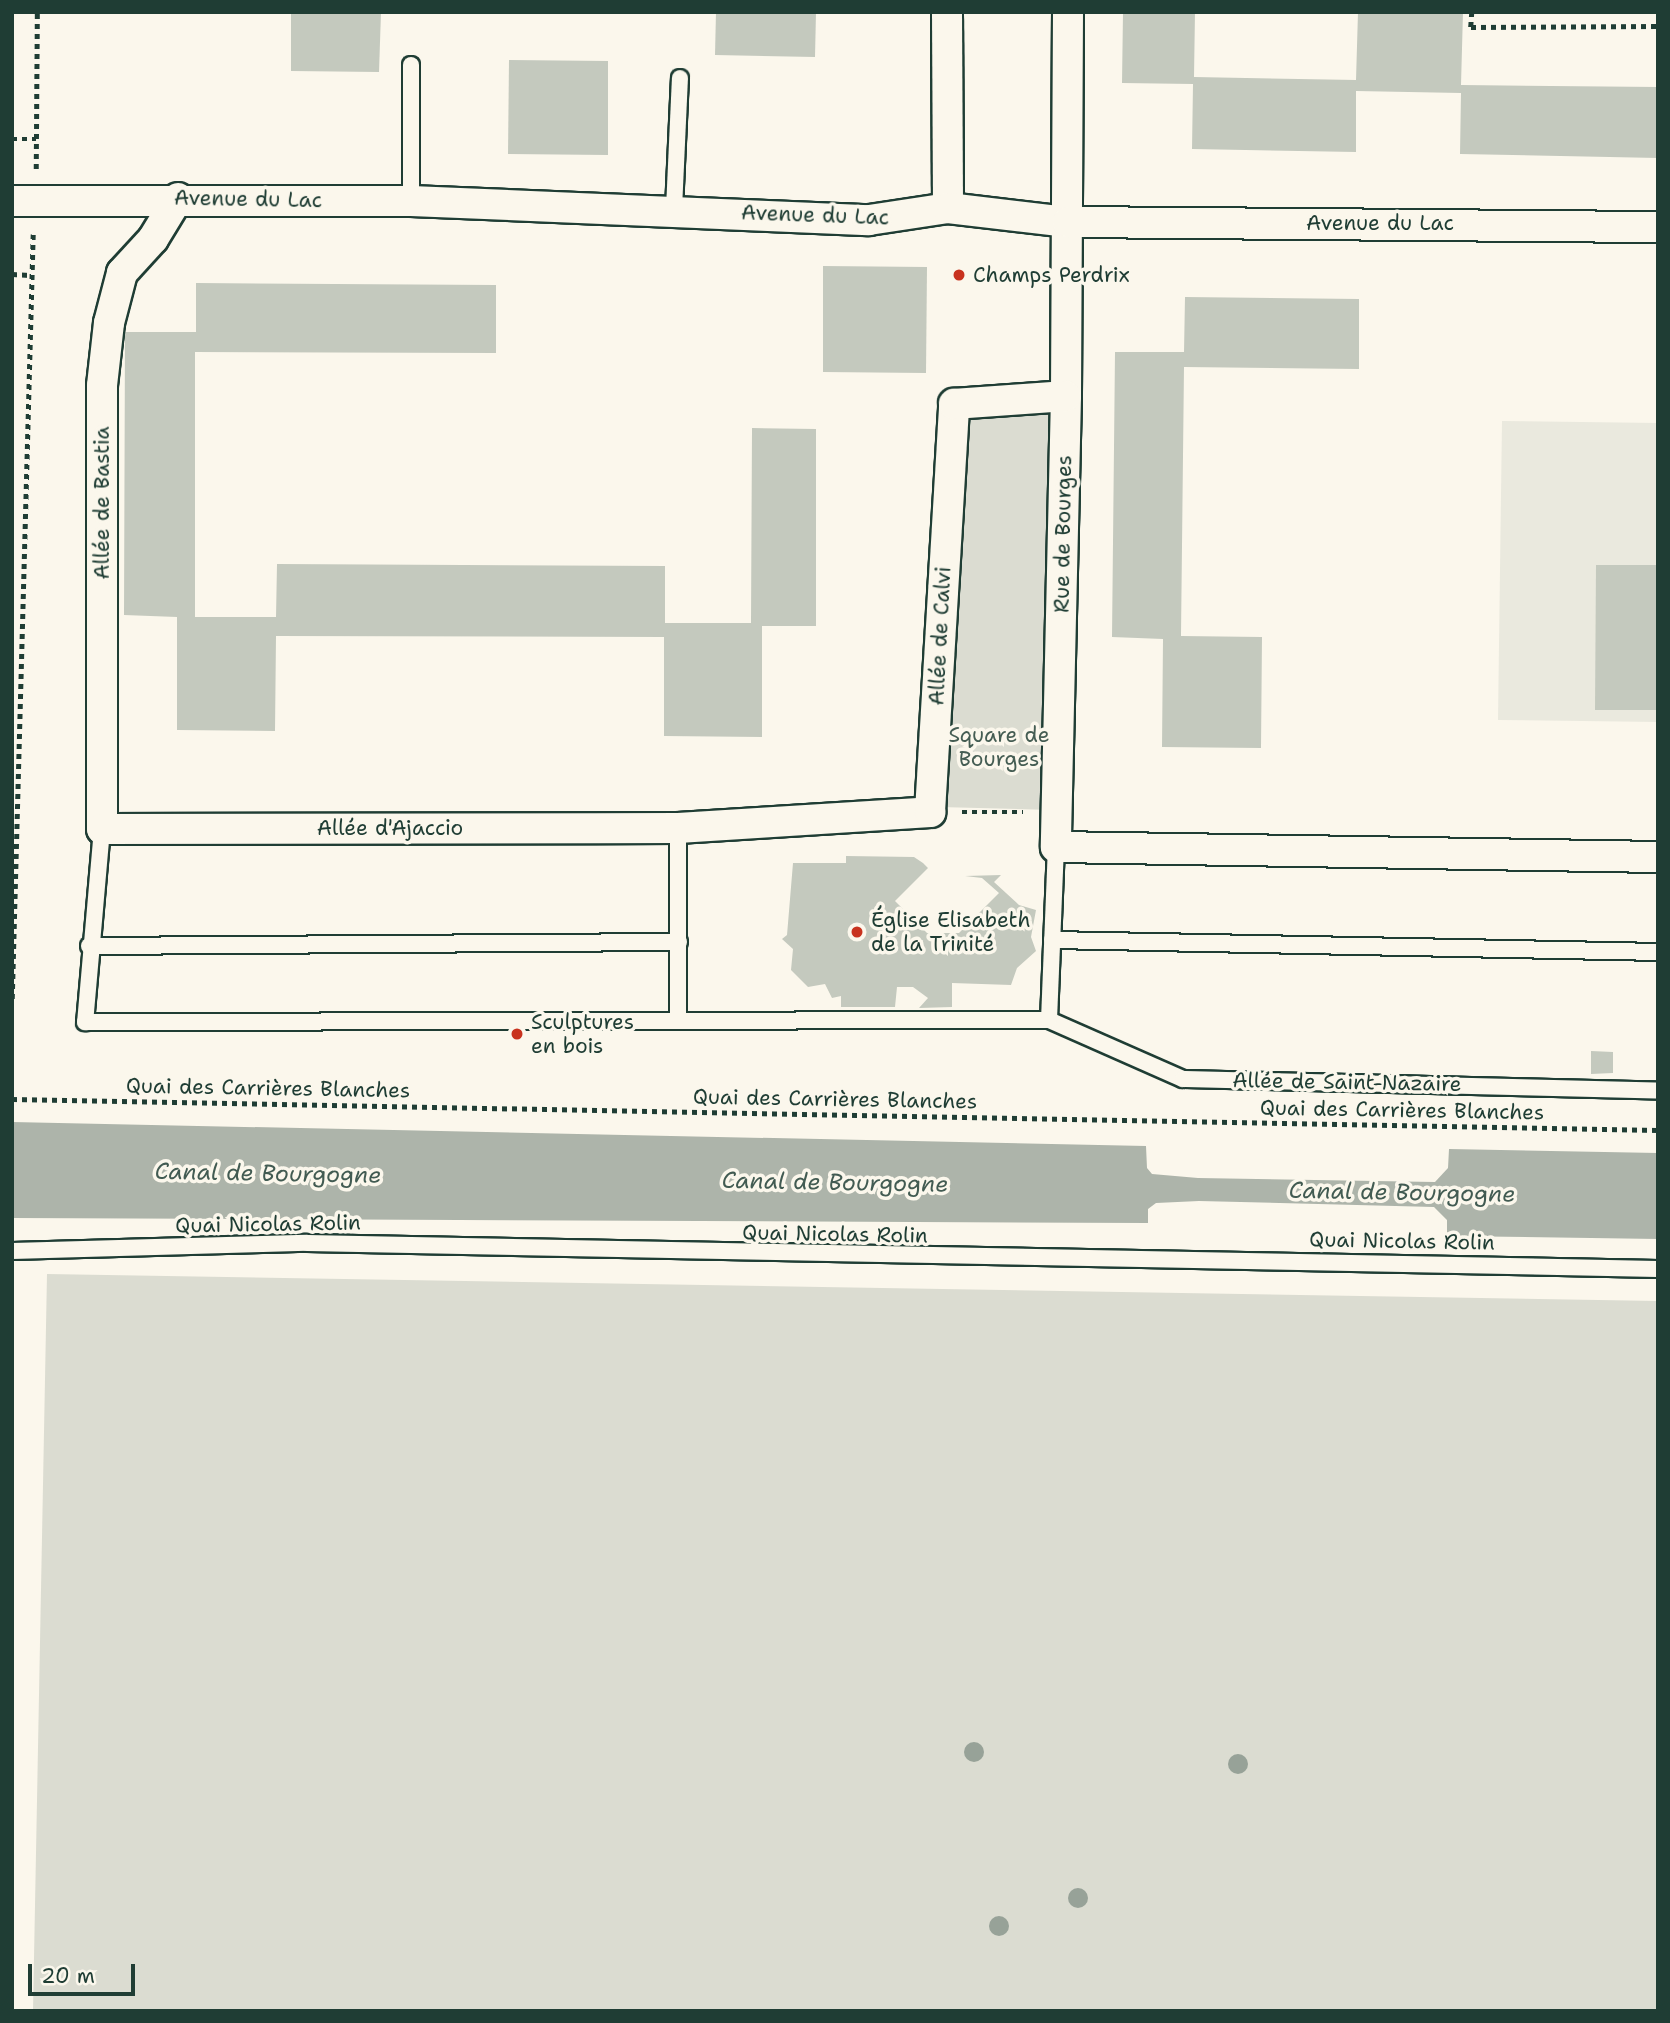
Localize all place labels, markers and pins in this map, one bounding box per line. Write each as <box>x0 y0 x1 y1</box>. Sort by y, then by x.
place label: Champs Perdrix <box>973 262 1130 288</box>
marker: Champs Perdrix <box>951 267 967 283</box>
place label: Église Elisabeth de la Trinité <box>871 907 1031 957</box>
marker: Église Elisabeth de la Trinité <box>849 924 865 940</box>
place label: Sculptures en bois <box>531 1009 634 1059</box>
marker: Sculptures en bois <box>509 1026 525 1042</box>

